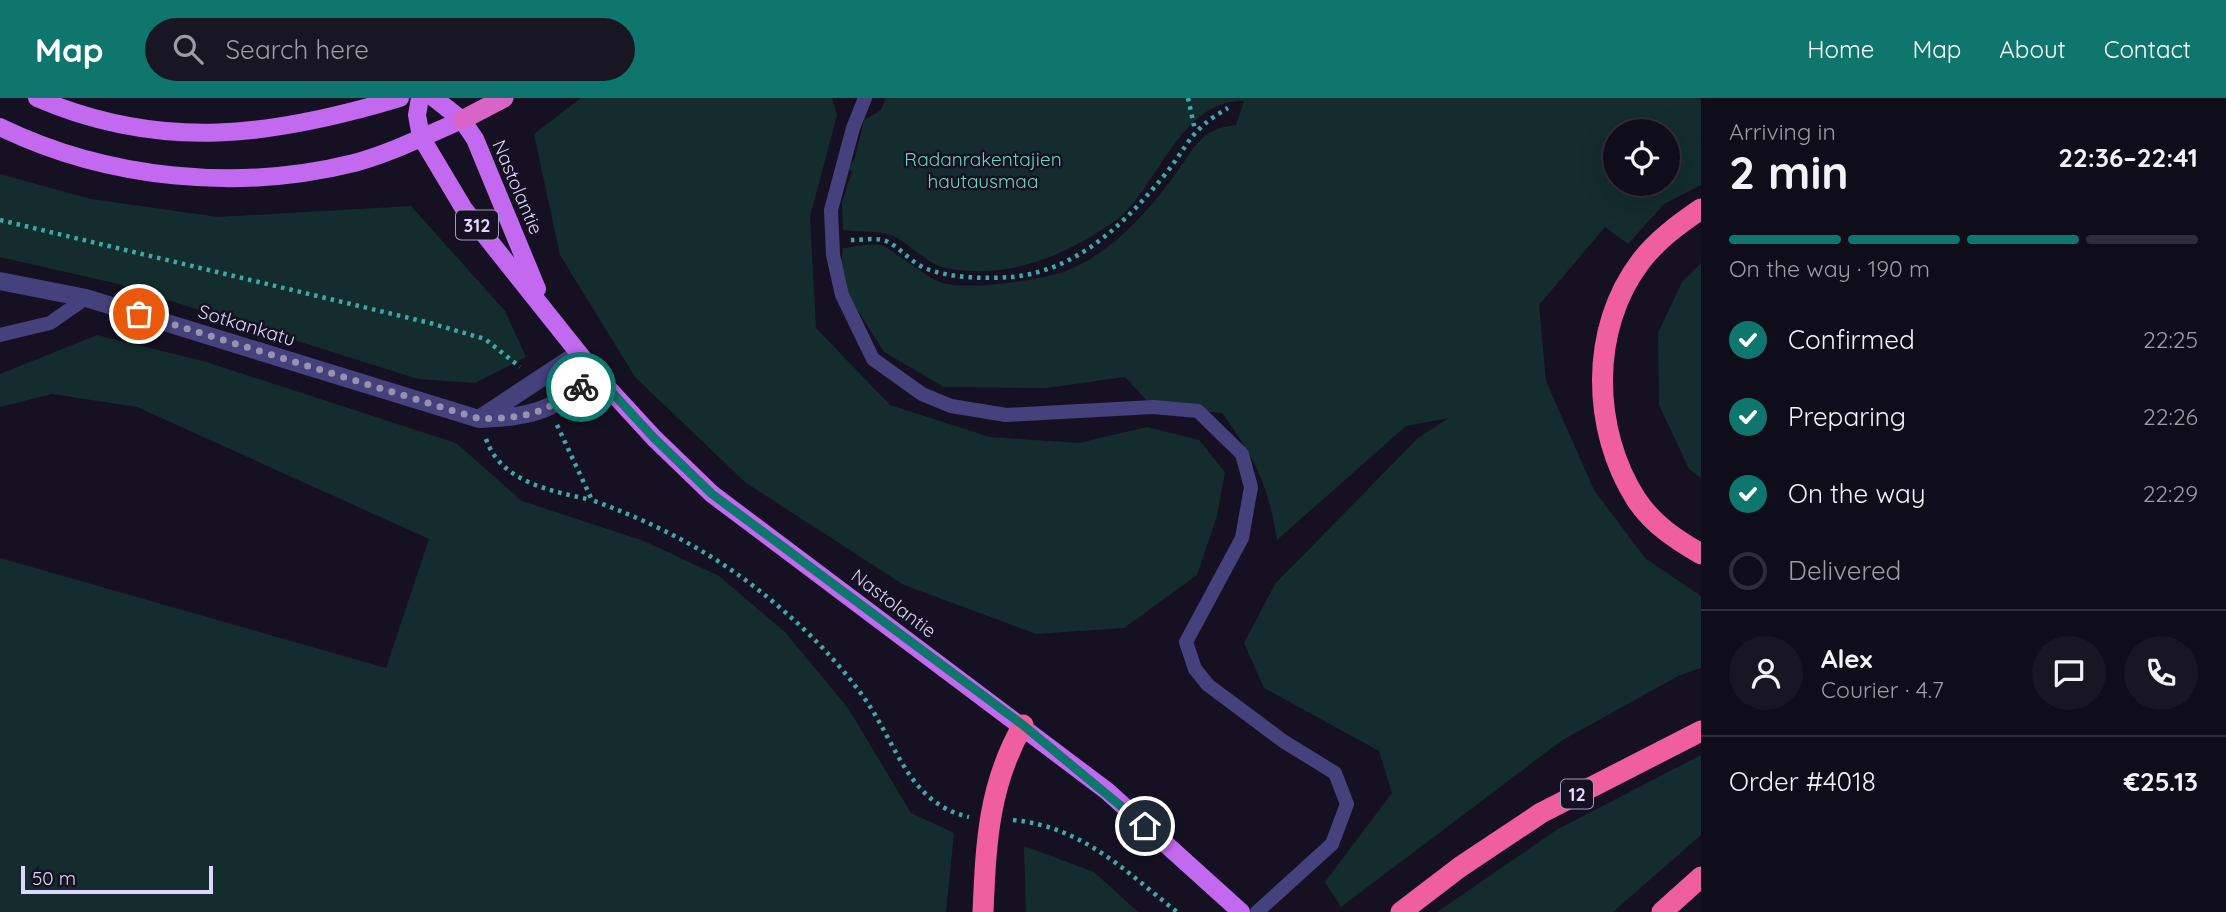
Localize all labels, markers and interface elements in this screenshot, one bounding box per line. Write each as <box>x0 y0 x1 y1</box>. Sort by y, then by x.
search box <box>145 18 635 81</box>
text: Map <box>35 29 103 70</box>
icon: search <box>169 30 207 68</box>
text: Search here <box>225 33 369 66</box>
text: Home <box>1807 34 1874 64</box>
text: Map <box>1912 34 1961 64</box>
text: About <box>1999 34 2066 64</box>
text: Contact <box>2104 34 2191 64</box>
text: Arriving in <box>1729 117 1836 146</box>
map controls <box>1603 119 1680 196</box>
button: locate <box>1603 119 1680 196</box>
street label: Nastolantie <box>487 136 549 238</box>
text: 22:36–22:41 <box>2058 141 2198 174</box>
text: 2 min <box>1729 143 1849 201</box>
park label: Radanrakentajien hautausmaa <box>904 147 1062 193</box>
road number: 312 <box>456 210 498 240</box>
text: On the way · 190 m <box>1729 254 1930 283</box>
pin <box>109 284 169 344</box>
icon: bag <box>120 295 158 333</box>
street label: Sotkankatu <box>196 299 298 351</box>
icon: check <box>1729 321 1767 359</box>
text: Confirmed <box>1788 323 1915 356</box>
text: 22:25 <box>2143 325 2198 354</box>
courier <box>546 352 616 422</box>
icon: bike <box>562 368 600 406</box>
icon: check <box>1729 398 1767 436</box>
text: Preparing <box>1788 400 1906 433</box>
text: 22:26 <box>2143 402 2198 431</box>
icon: check <box>1729 475 1767 513</box>
text: On the way <box>1788 477 1926 510</box>
text: 22:29 <box>2143 479 2198 508</box>
text: Delivered <box>1788 554 1901 587</box>
street label: Nastolantie <box>847 563 941 643</box>
button: person <box>1729 636 1803 710</box>
button: chat <box>2032 636 2106 710</box>
button: phone <box>2124 636 2198 710</box>
text: Alex <box>1821 642 1872 675</box>
text: Courier · 4.7 <box>1821 675 1944 704</box>
text: Order #4018 <box>1729 765 1876 798</box>
text: €25.13 <box>2124 765 2198 798</box>
road number: 12 <box>1561 780 1593 808</box>
pin <box>1115 796 1175 856</box>
icon: home <box>1126 807 1164 845</box>
scale bar <box>21 863 214 895</box>
text: 50 m <box>32 866 76 890</box>

